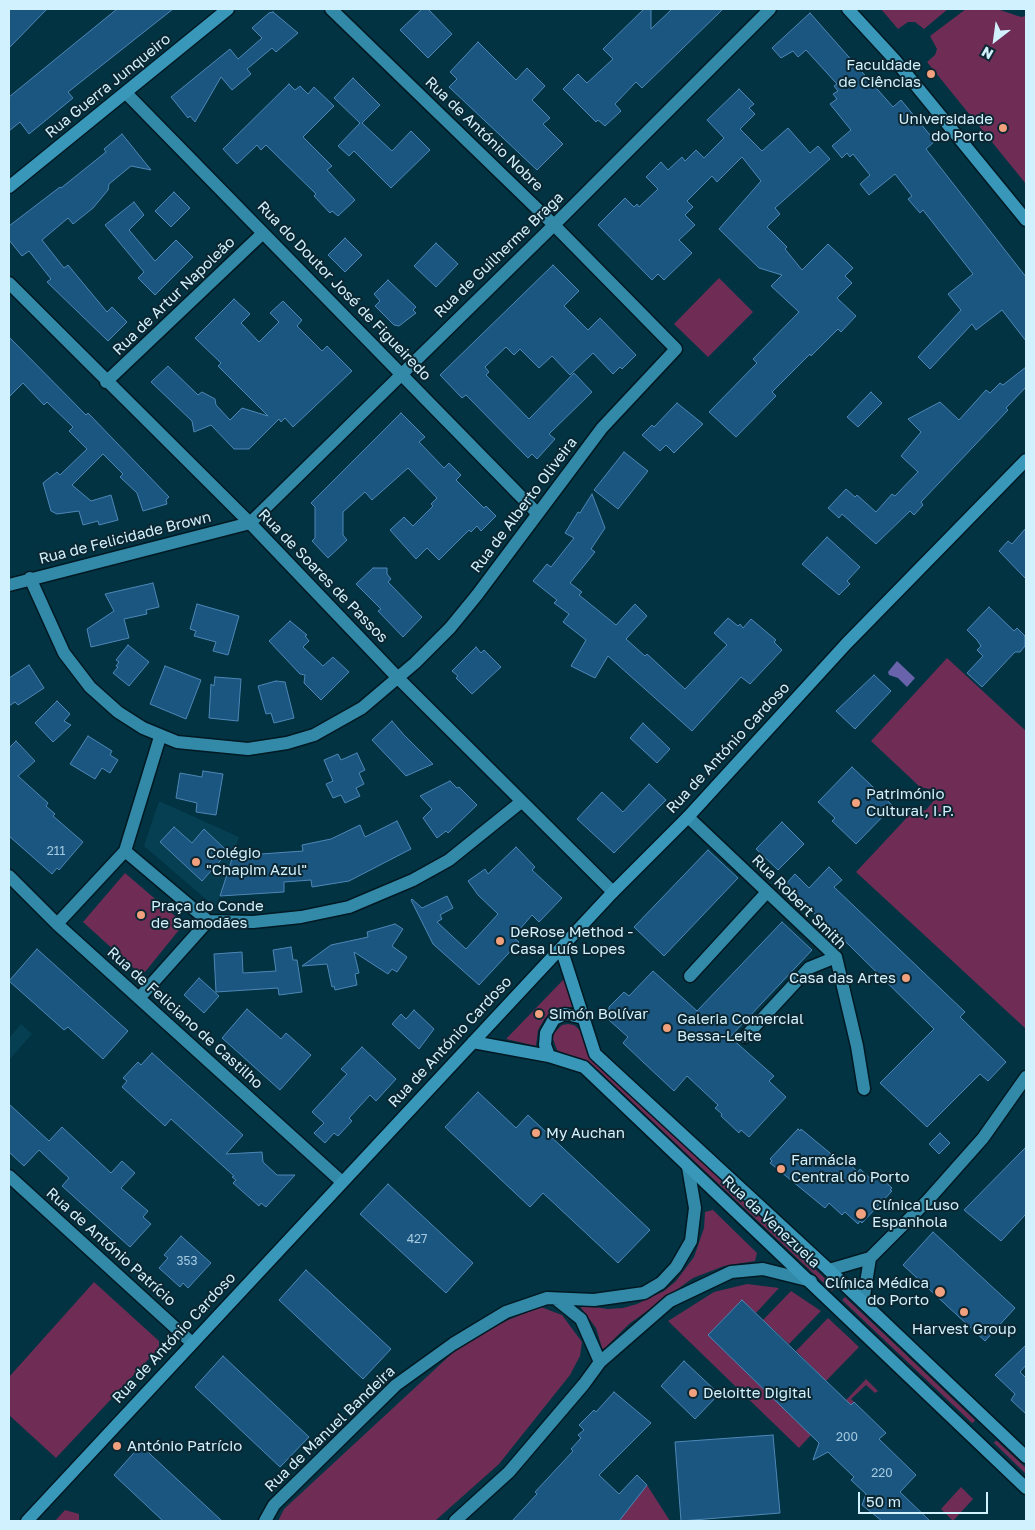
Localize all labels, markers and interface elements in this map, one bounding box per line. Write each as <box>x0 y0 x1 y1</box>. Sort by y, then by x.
north arrow <box>970 15 1020 65</box>
street label: Rua Guerra Junqueiro <box>42 30 174 142</box>
text: N <box>978 43 996 63</box>
place label: Faculdade de Ciências <box>839 56 921 91</box>
marker: Faculdade de Ciências <box>925 68 937 80</box>
street label: Rua de António Nobre <box>421 73 547 195</box>
place label: Universidade do Porto <box>899 110 993 145</box>
marker: Universidade do Porto <box>997 122 1009 134</box>
street label: Rua de Guilherme Braga <box>431 189 567 321</box>
street label: Rua do Doutor José de Figueiredo <box>253 198 435 384</box>
street label: Rua de Artur Napoleão <box>109 233 239 359</box>
street label: Rua de Alberto Oliveira <box>467 434 581 576</box>
street label: Rua de Soares de Passos <box>254 505 392 647</box>
street label: Rua de Felicidade Brown <box>37 508 213 568</box>
street label: Rua de António Cardoso <box>663 679 793 817</box>
place label: Património Cultural, I.P. <box>866 785 954 820</box>
marker: Património Cultural, I.P. <box>850 797 862 809</box>
house number: 211 <box>47 844 65 858</box>
place label: Colégio "Chapim Azul" <box>206 844 307 879</box>
street label: Rua Robert Smith <box>748 851 850 953</box>
marker: Colégio "Chapim Azul" <box>190 856 202 868</box>
place label: Praça do Conde de Samodães <box>151 897 264 932</box>
marker: Praça do Conde de Samodães <box>135 909 147 921</box>
place label: DeRose Method - Casa Luís Lopes <box>510 923 633 958</box>
marker: DeRose Method - Casa Luís Lopes <box>494 935 506 947</box>
street label: Rua de Feliciano de Castilho <box>103 943 267 1093</box>
place label: Casa das Artes <box>789 969 896 987</box>
marker: Casa das Artes <box>900 972 912 984</box>
street label: Rua de António Cardoso <box>385 973 515 1111</box>
place label: Simón Bolívar <box>549 1005 648 1023</box>
marker: Simón Bolívar <box>533 1008 545 1020</box>
place label: Galeria Comercial Bessa-Leite <box>677 1010 804 1045</box>
marker: Galeria Comercial Bessa-Leite <box>661 1022 673 1034</box>
place label: My Auchan <box>546 1124 625 1142</box>
marker: My Auchan <box>530 1127 542 1139</box>
place label: Farmácia Central do Porto <box>791 1151 909 1186</box>
marker: Farmácia Central do Porto <box>775 1163 787 1175</box>
street label: Rua da Venezuela <box>718 1172 824 1272</box>
street label: Rua de António Patrício <box>43 1184 179 1310</box>
place label: Clínica Luso Espanhola <box>872 1196 959 1231</box>
marker: Clínica Luso Espanhola <box>854 1207 868 1221</box>
house number: 427 <box>407 1232 427 1246</box>
house number: 353 <box>177 1254 197 1268</box>
street label: Rua de António Cardoso <box>109 1269 239 1407</box>
place label: Clínica Médica do Porto <box>825 1274 929 1309</box>
marker: Clínica Médica do Porto <box>933 1285 947 1299</box>
marker: Harvest Group <box>958 1306 970 1318</box>
place label: Harvest Group <box>912 1320 1016 1338</box>
street label: Rua de Manuel Bandeira <box>261 1362 399 1496</box>
place label: Deloitte Digital <box>703 1384 811 1402</box>
marker: Deloitte Digital <box>687 1387 699 1399</box>
house number: 200 <box>836 1430 858 1444</box>
place label: António Patrício <box>127 1437 242 1455</box>
marker: António Patrício <box>111 1440 123 1452</box>
house number: 220 <box>871 1466 893 1480</box>
scale bar <box>860 1482 990 1514</box>
text: 50 m <box>866 1492 901 1510</box>

